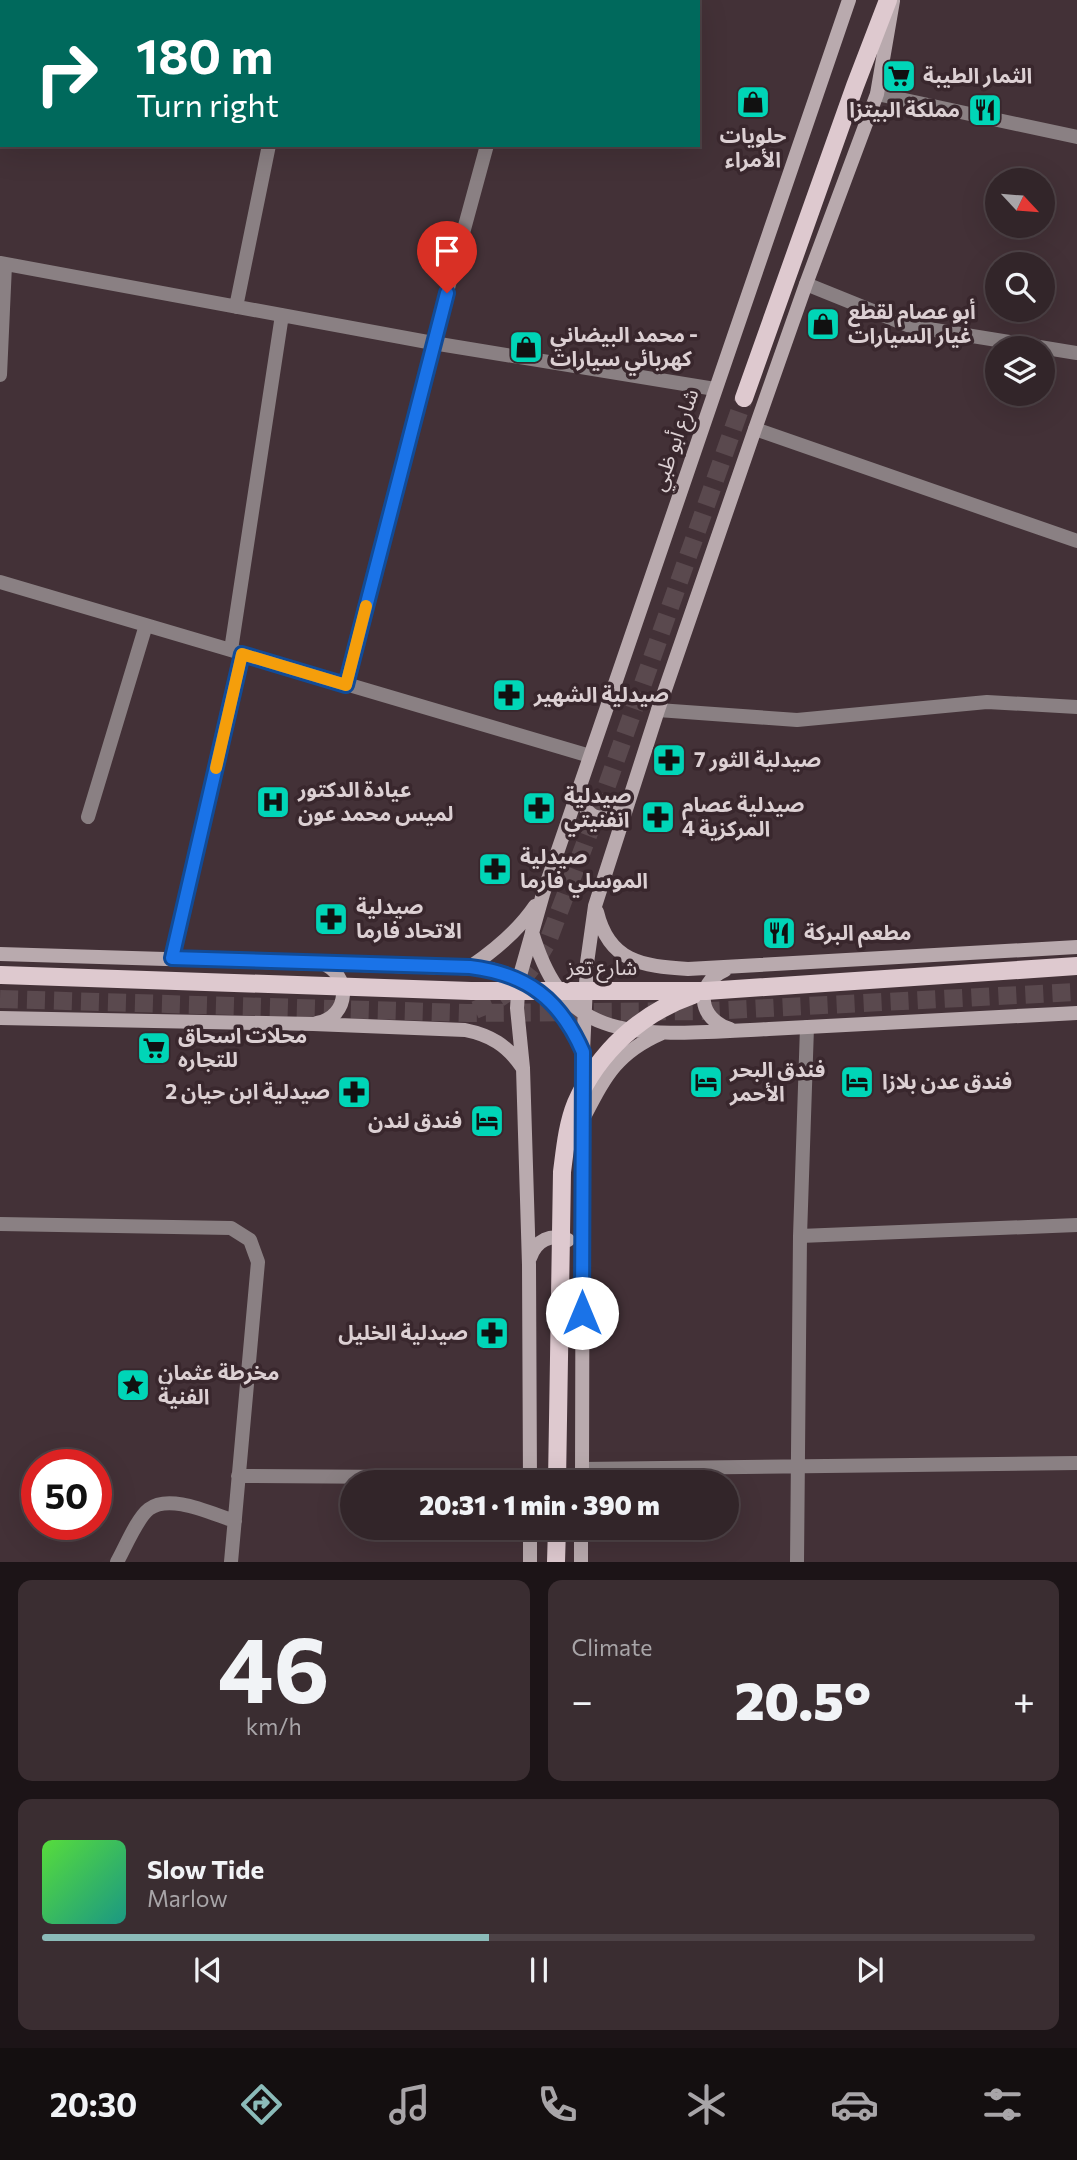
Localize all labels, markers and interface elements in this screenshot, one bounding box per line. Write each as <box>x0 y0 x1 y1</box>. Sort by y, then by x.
text: 180 m <box>136 24 273 84</box>
icon: right <box>21 28 112 119</box>
supermarket icon: الثمار الطيبة <box>880 57 918 95</box>
place label: الثمار الطيبة <box>923 62 1032 88</box>
shop icon: حلويات الأمراء <box>734 83 772 121</box>
text: Turn right <box>136 84 279 124</box>
restaurant icon: مملكة البيتزا <box>966 91 1004 129</box>
place label: مملكة البيتزا <box>849 96 960 122</box>
place label: حلويات الأمراء <box>719 122 787 172</box>
north arrow <box>985 168 1055 238</box>
map controls <box>985 168 1055 406</box>
pin <box>417 221 477 293</box>
icon: arrive <box>428 232 466 270</box>
button: search <box>985 252 1055 322</box>
place label: أبو عصام لقطع غيار السيارات <box>848 298 976 348</box>
shop icon: أبو عصام لقطع غيار السيارات <box>804 305 842 343</box>
place label: محمد البيضاني - كهربائي سيارات <box>550 321 698 376</box>
shop icon: محمد البيضاني - كهربائي سيارات <box>507 328 545 366</box>
button: layers <box>985 336 1055 406</box>
street label: شارع أبو ظبي <box>644 385 707 495</box>
pharmacy icon: صيدلية الشهير <box>490 676 528 714</box>
place label: صيدلية الشهير <box>533 681 669 707</box>
pharmacy icon: صيدلية الثور 7 <box>650 741 688 779</box>
place label: صيدلية الثور 7 <box>694 746 821 772</box>
place label: عيادة الدكتور لميس محمد عون <box>297 776 453 826</box>
place label: صيدلية انفنيتي <box>564 782 632 837</box>
hospital icon: عيادة الدكتور لميس محمد عون <box>254 783 292 821</box>
pharmacy icon: صيدلية انفنيتي <box>520 789 558 827</box>
place label: صيدلية عصام المركزية 4 <box>682 791 805 841</box>
pharmacy icon: صيدلية عصام المركزية 4 <box>639 798 677 836</box>
place label: صيدلية الموسلي فارما <box>520 843 648 898</box>
pharmacy icon: صيدلية الموسلي فارما <box>476 850 514 888</box>
place label: صيدلية الاتحاد فارما <box>356 893 462 943</box>
pharmacy icon: صيدلية الاتحاد فارما <box>312 900 350 938</box>
restaurant icon: مطعم البركة <box>760 914 798 952</box>
place label: مطعم البركة <box>804 919 912 948</box>
street label: شارع تعز <box>566 954 637 983</box>
place label: محلات اسحاق للتجاره <box>178 1022 307 1072</box>
supermarket icon: محلات اسحاق للتجاره <box>135 1029 173 1067</box>
place label: فندق البحر الأحمر <box>729 1056 825 1106</box>
hotel icon: فندق البحر الأحمر <box>687 1063 725 1101</box>
hotel icon: فندق عدن بلازا <box>838 1063 876 1101</box>
place label: فندق عدن بلازا <box>882 1068 1012 1094</box>
pharmacy icon: صيدلية ابن حيان 2 <box>335 1073 373 1111</box>
place label: صيدلية ابن حيان 2 <box>165 1078 330 1104</box>
hotel icon: فندق لندن <box>468 1102 506 1140</box>
place label: فندق لندن <box>368 1107 462 1133</box>
position arrow <box>545 1276 619 1350</box>
pharmacy icon: صيدلية الخليل <box>473 1314 511 1352</box>
place label: صيدلية الخليل <box>338 1319 468 1345</box>
place label: مخرطة عثمان الفنية <box>158 1359 280 1409</box>
place icon: مخرطة عثمان الفنية <box>114 1366 152 1404</box>
speed limit sign: 50 <box>21 1449 112 1540</box>
text: 20:31 · 1 min · 390 m <box>419 1489 660 1520</box>
text: 46 <box>218 1610 330 1722</box>
text: Climate <box>572 1633 653 1661</box>
text: 20.5° <box>735 1667 871 1731</box>
text: − <box>572 1676 593 1723</box>
text: + <box>1013 1676 1035 1723</box>
text: km/h <box>246 1712 302 1740</box>
text: Slow Tide <box>147 1853 264 1884</box>
text: Marlow <box>147 1884 228 1912</box>
icon: previous <box>189 1951 227 1989</box>
icon: pause <box>520 1951 558 1989</box>
icon: next <box>851 1951 889 1989</box>
icon: directions <box>237 2080 286 2129</box>
icon: music <box>385 2080 434 2129</box>
icon: phone <box>533 2080 582 2129</box>
icon: climate <box>682 2080 731 2129</box>
icon: car <box>830 2080 879 2129</box>
icon: filters <box>978 2080 1027 2129</box>
text: 20:30 <box>50 2084 137 2124</box>

